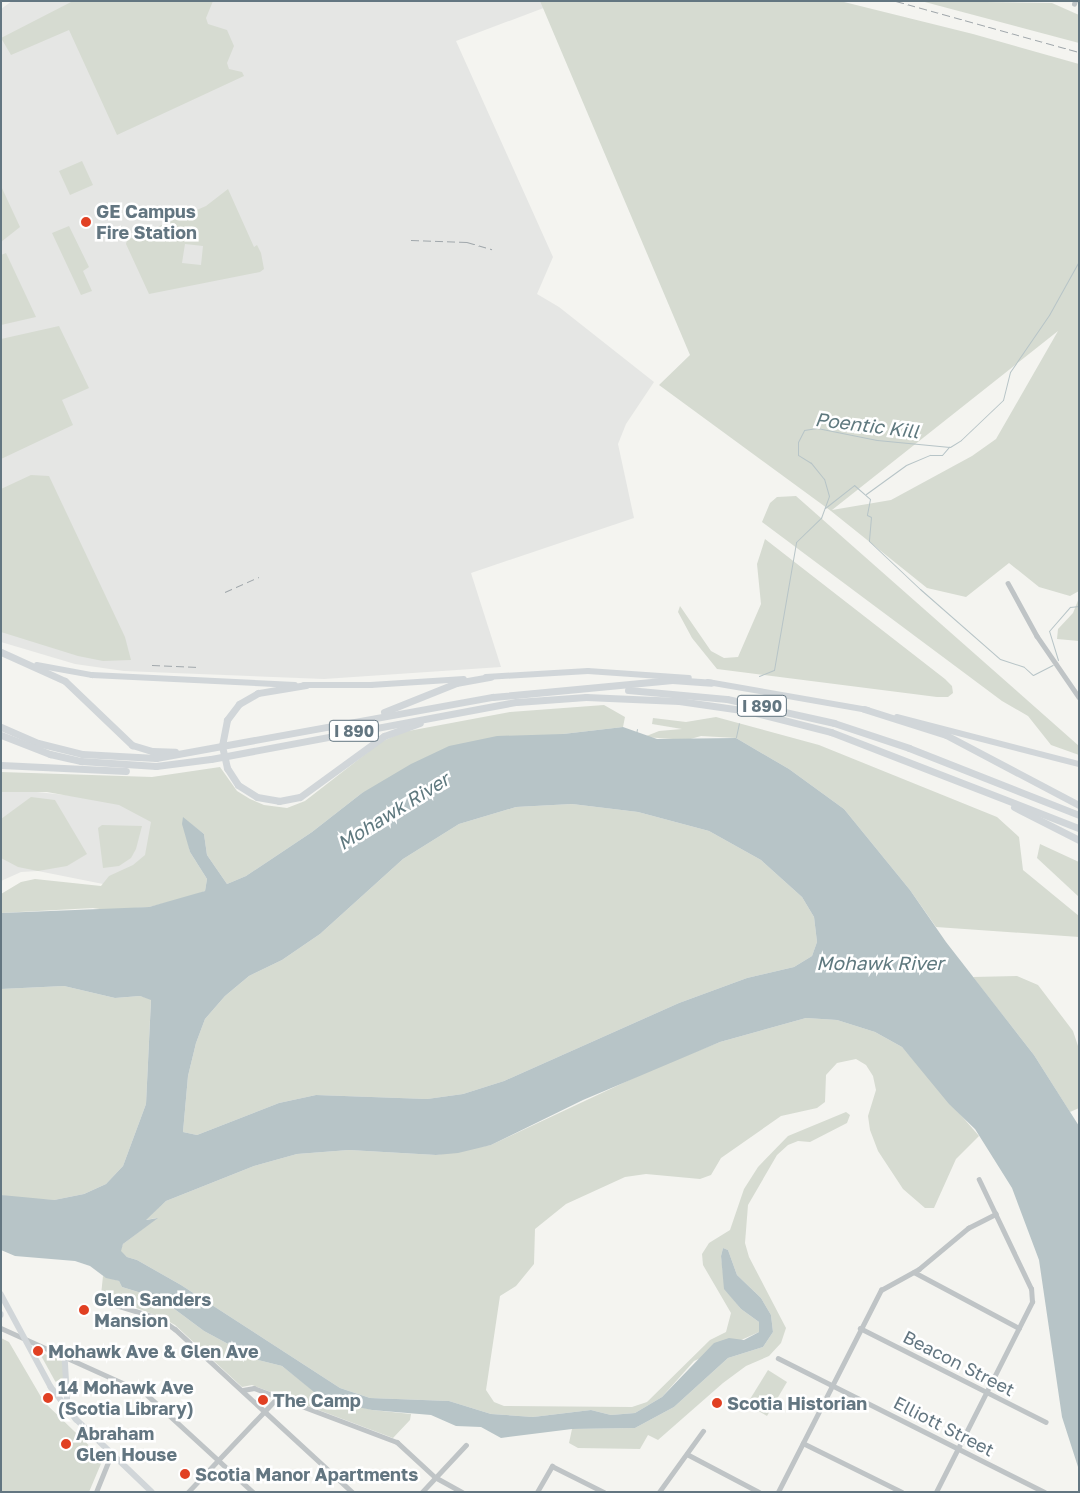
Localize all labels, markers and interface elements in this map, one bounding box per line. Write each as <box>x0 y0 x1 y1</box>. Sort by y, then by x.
place label: GE Campus Fire Station <box>96 201 197 243</box>
marker: GE Campus Fire Station <box>80 216 92 228</box>
water label: Poentic Kill <box>814 407 920 443</box>
road number: I 890 <box>736 692 788 719</box>
road number: I 890 <box>328 718 380 744</box>
water label: Mohawk River <box>333 768 453 854</box>
water label: Mohawk River <box>816 952 944 974</box>
place label: Glen Sanders Mansion <box>94 1289 211 1332</box>
marker: Glen Sanders Mansion <box>78 1304 90 1316</box>
street label: Beacon Street <box>900 1326 1018 1400</box>
place label: Mohawk Ave & Glen Ave <box>48 1340 259 1362</box>
marker: Mohawk Ave & Glen Ave <box>32 1345 44 1357</box>
place label: 14 Mohawk Ave (Scotia Library) <box>58 1377 194 1420</box>
place label: The Camp <box>273 1389 361 1411</box>
street label: Elliott Street <box>890 1391 998 1461</box>
marker: 14 Mohawk Ave (Scotia Library) <box>42 1392 54 1404</box>
place label: Scotia Historian <box>727 1392 867 1414</box>
marker: The Camp <box>257 1394 269 1406</box>
marker: Scotia Historian <box>711 1397 723 1409</box>
place label: Abraham Glen House <box>76 1423 177 1466</box>
marker: Abraham Glen House <box>60 1438 72 1450</box>
place label: Scotia Manor Apartments <box>195 1463 418 1485</box>
marker: Scotia Manor Apartments <box>179 1468 191 1480</box>

